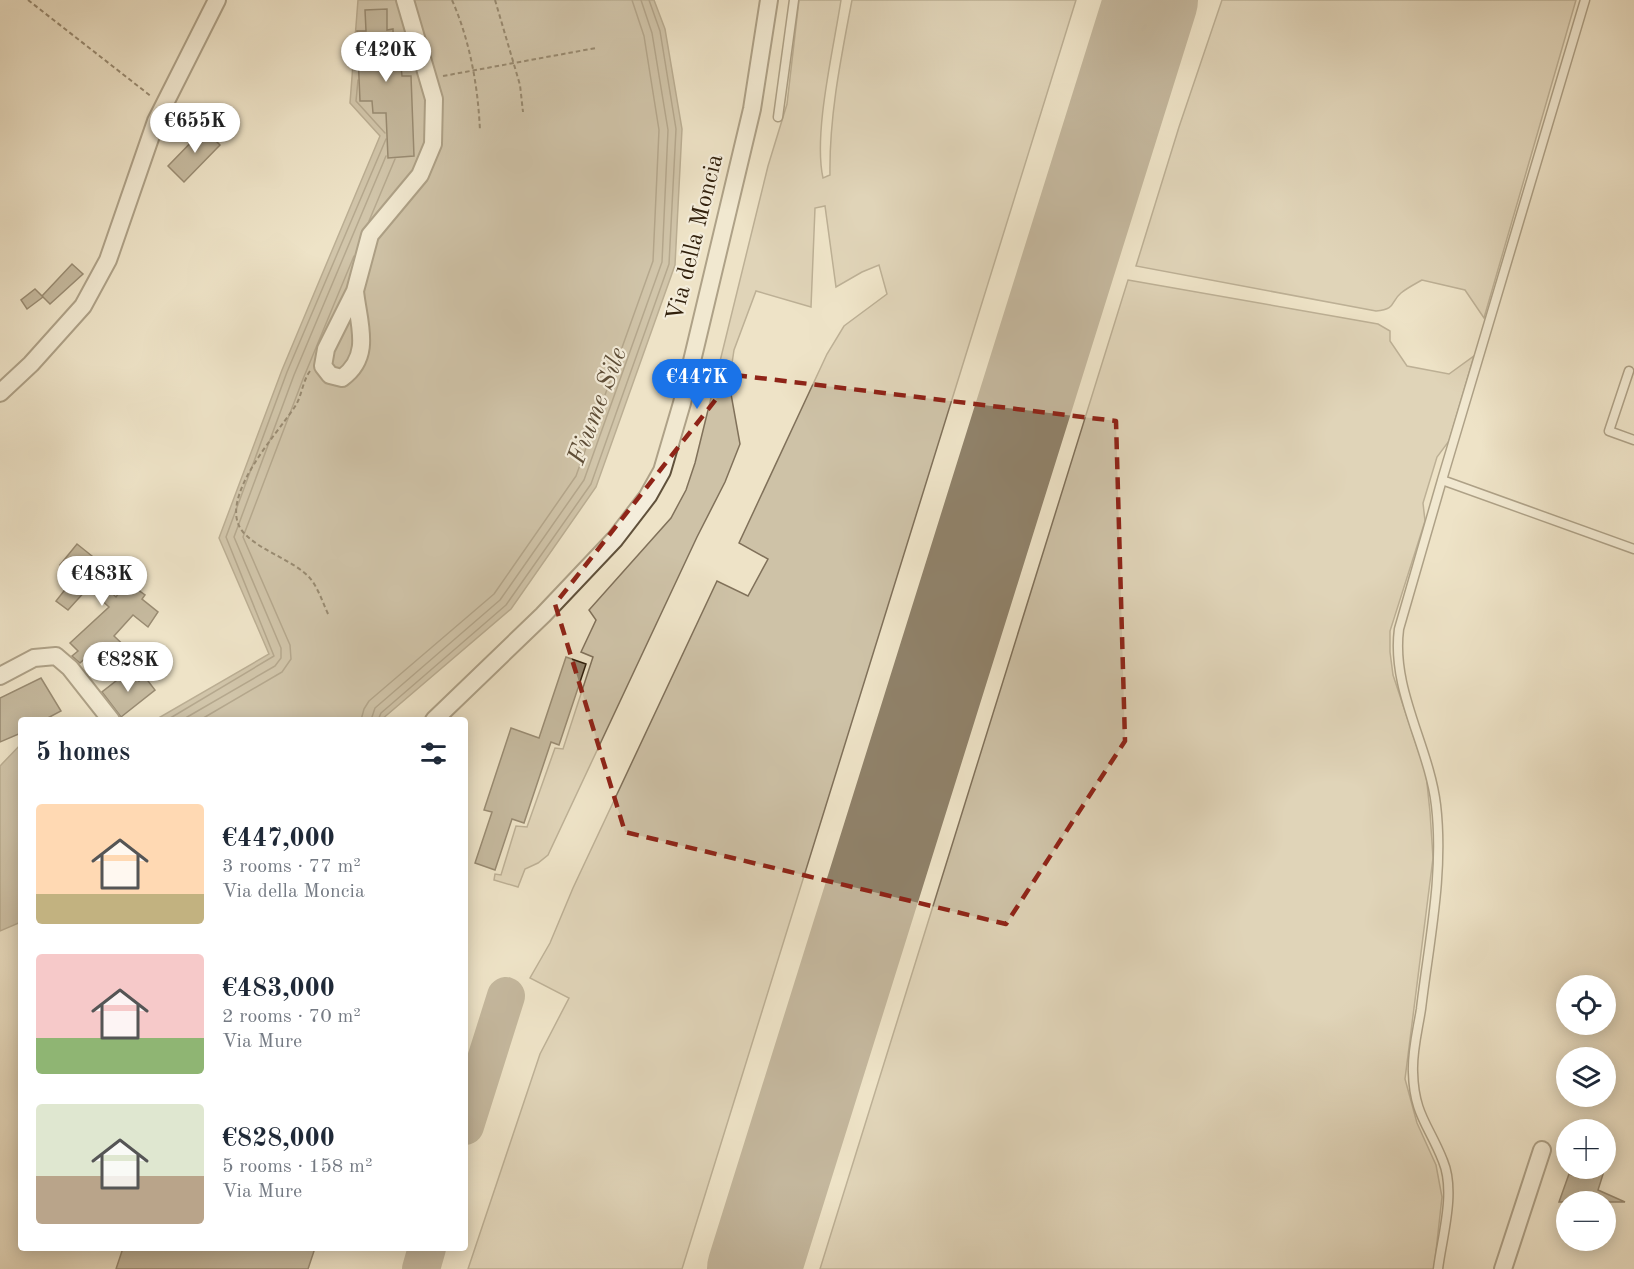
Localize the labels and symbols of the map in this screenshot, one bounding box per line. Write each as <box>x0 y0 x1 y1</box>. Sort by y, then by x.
pin: €420K <box>344 32 428 83</box>
pin: €655K <box>153 103 237 154</box>
street label: Via della Moncia <box>664 152 728 324</box>
water label: Fiume Sile <box>563 344 632 469</box>
pin: €447K <box>655 359 739 410</box>
pin: €483K <box>60 556 144 607</box>
pin: €828K <box>86 642 170 693</box>

